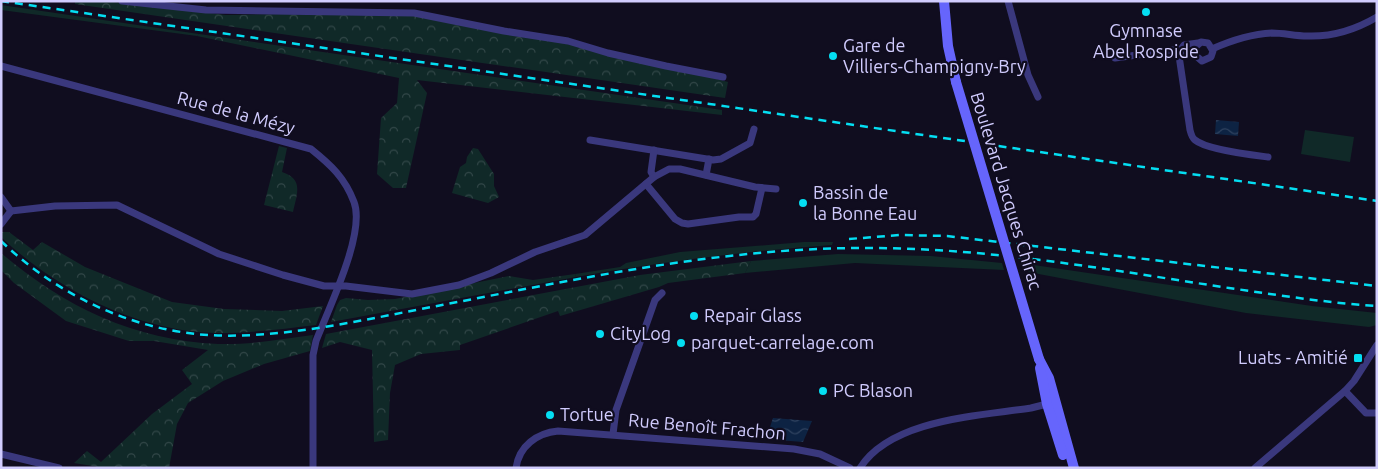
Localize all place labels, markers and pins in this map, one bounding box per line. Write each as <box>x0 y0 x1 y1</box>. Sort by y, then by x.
marker: Gymnase Abel Rospide <box>1140 6 1152 18</box>
place label: Gymnase Abel Rospide <box>1093 20 1199 61</box>
place label: Gare de Villiers-Champigny-Bry <box>843 35 1026 76</box>
marker: Gare de Villiers-Champigny-Bry <box>827 50 839 62</box>
place label: Bassin de la Bonne Eau <box>813 182 917 223</box>
marker: Bassin de la Bonne Eau <box>797 197 809 209</box>
place label: Repair Glass <box>704 305 802 325</box>
marker: Repair Glass <box>688 310 700 322</box>
place label: CityLog <box>610 323 671 343</box>
marker: CityLog <box>594 328 606 340</box>
place label: parquet-carrelage.com <box>691 332 874 352</box>
marker: parquet-carrelage.com <box>675 337 687 349</box>
place label: Luats - Amitié <box>1238 347 1348 367</box>
marker: Luats - Amitié <box>1352 352 1364 364</box>
place label: PC Blason <box>833 380 913 400</box>
marker: PC Blason <box>817 385 829 397</box>
place label: Tortue <box>560 404 614 424</box>
marker: Tortue <box>544 409 556 421</box>

